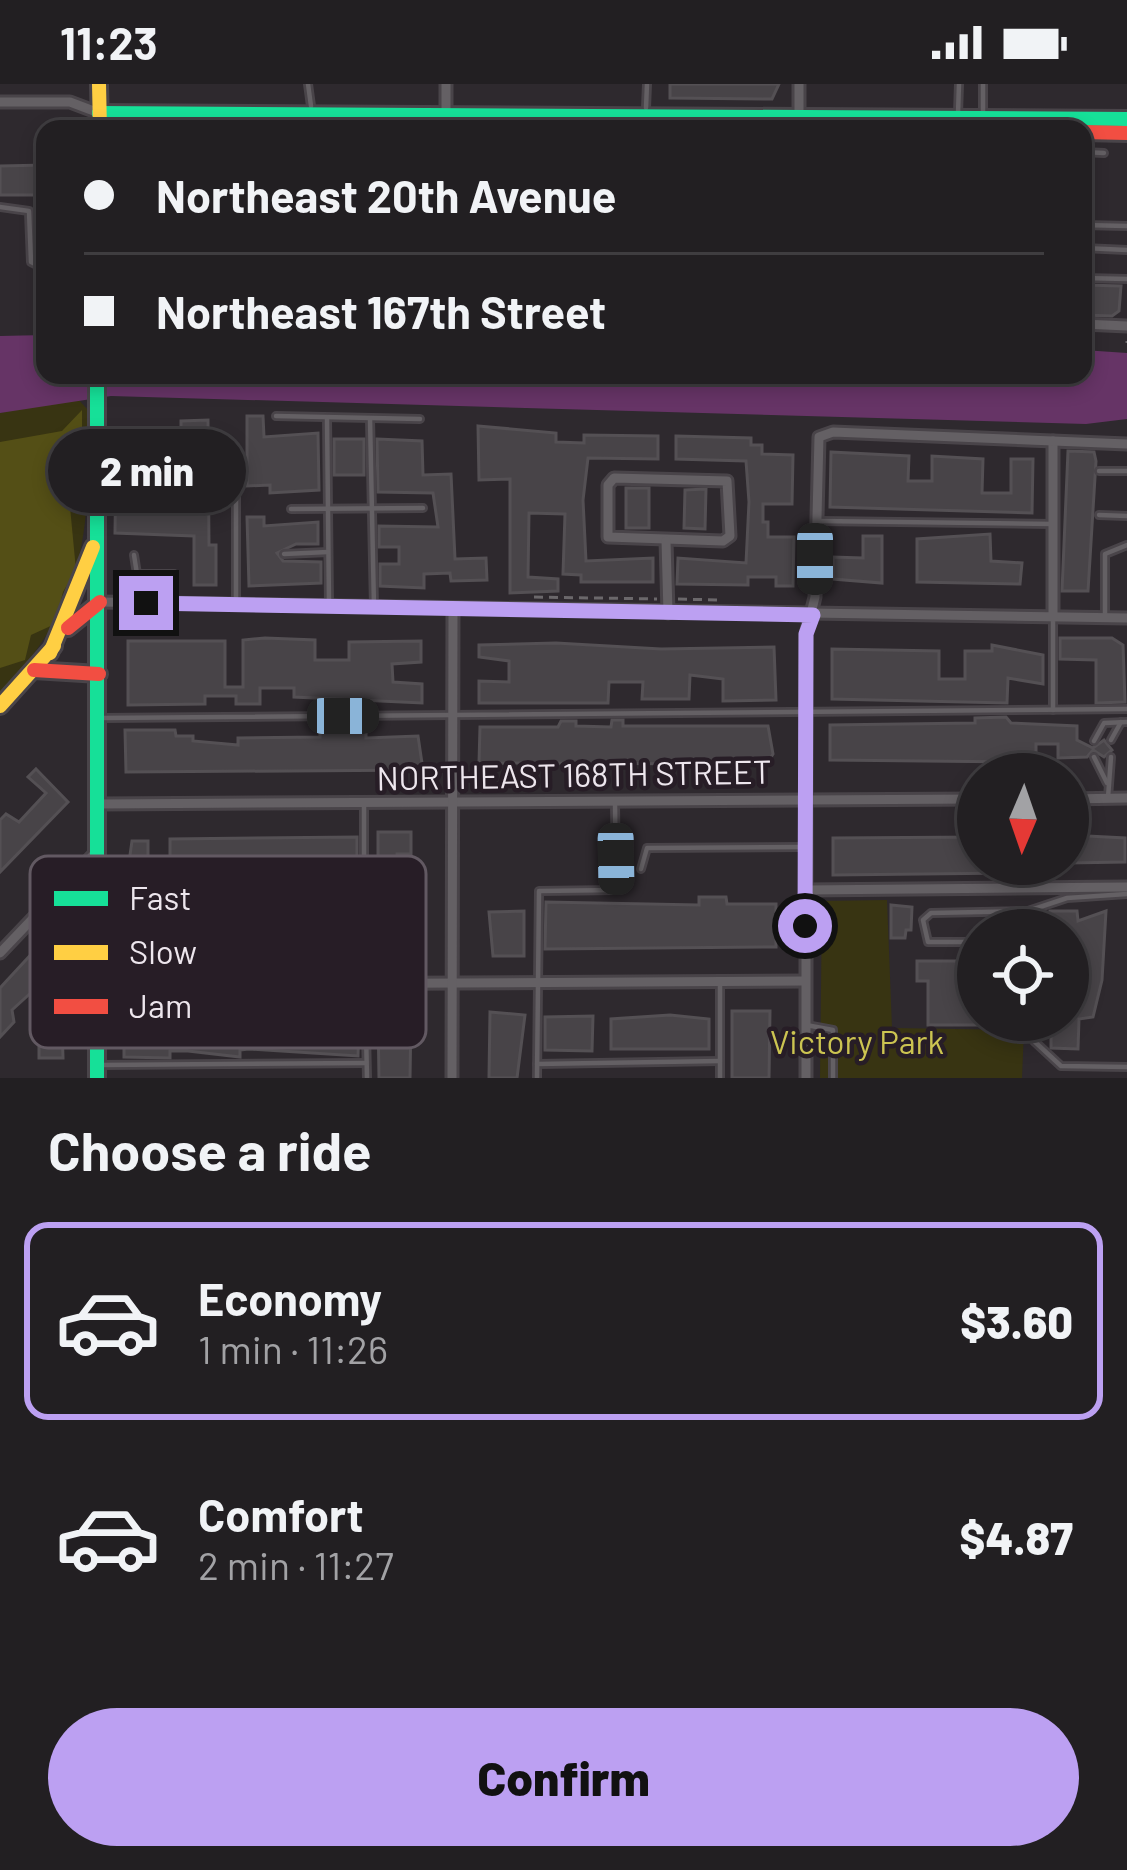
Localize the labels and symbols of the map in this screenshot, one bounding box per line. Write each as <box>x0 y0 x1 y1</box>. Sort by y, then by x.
callout: 2 min <box>47 429 245 513</box>
car <box>797 523 833 595</box>
route end <box>119 576 173 630</box>
car <box>307 698 379 734</box>
street label: NORTHEAST 168TH STREET <box>376 751 772 797</box>
north arrow <box>957 753 1089 885</box>
car <box>597 823 635 895</box>
legend <box>30 856 426 1048</box>
text: Fast <box>129 877 191 917</box>
route start <box>778 899 832 953</box>
text: Slow <box>129 931 197 971</box>
text: Jam <box>129 985 192 1025</box>
park label: Victory Park <box>770 1021 944 1061</box>

